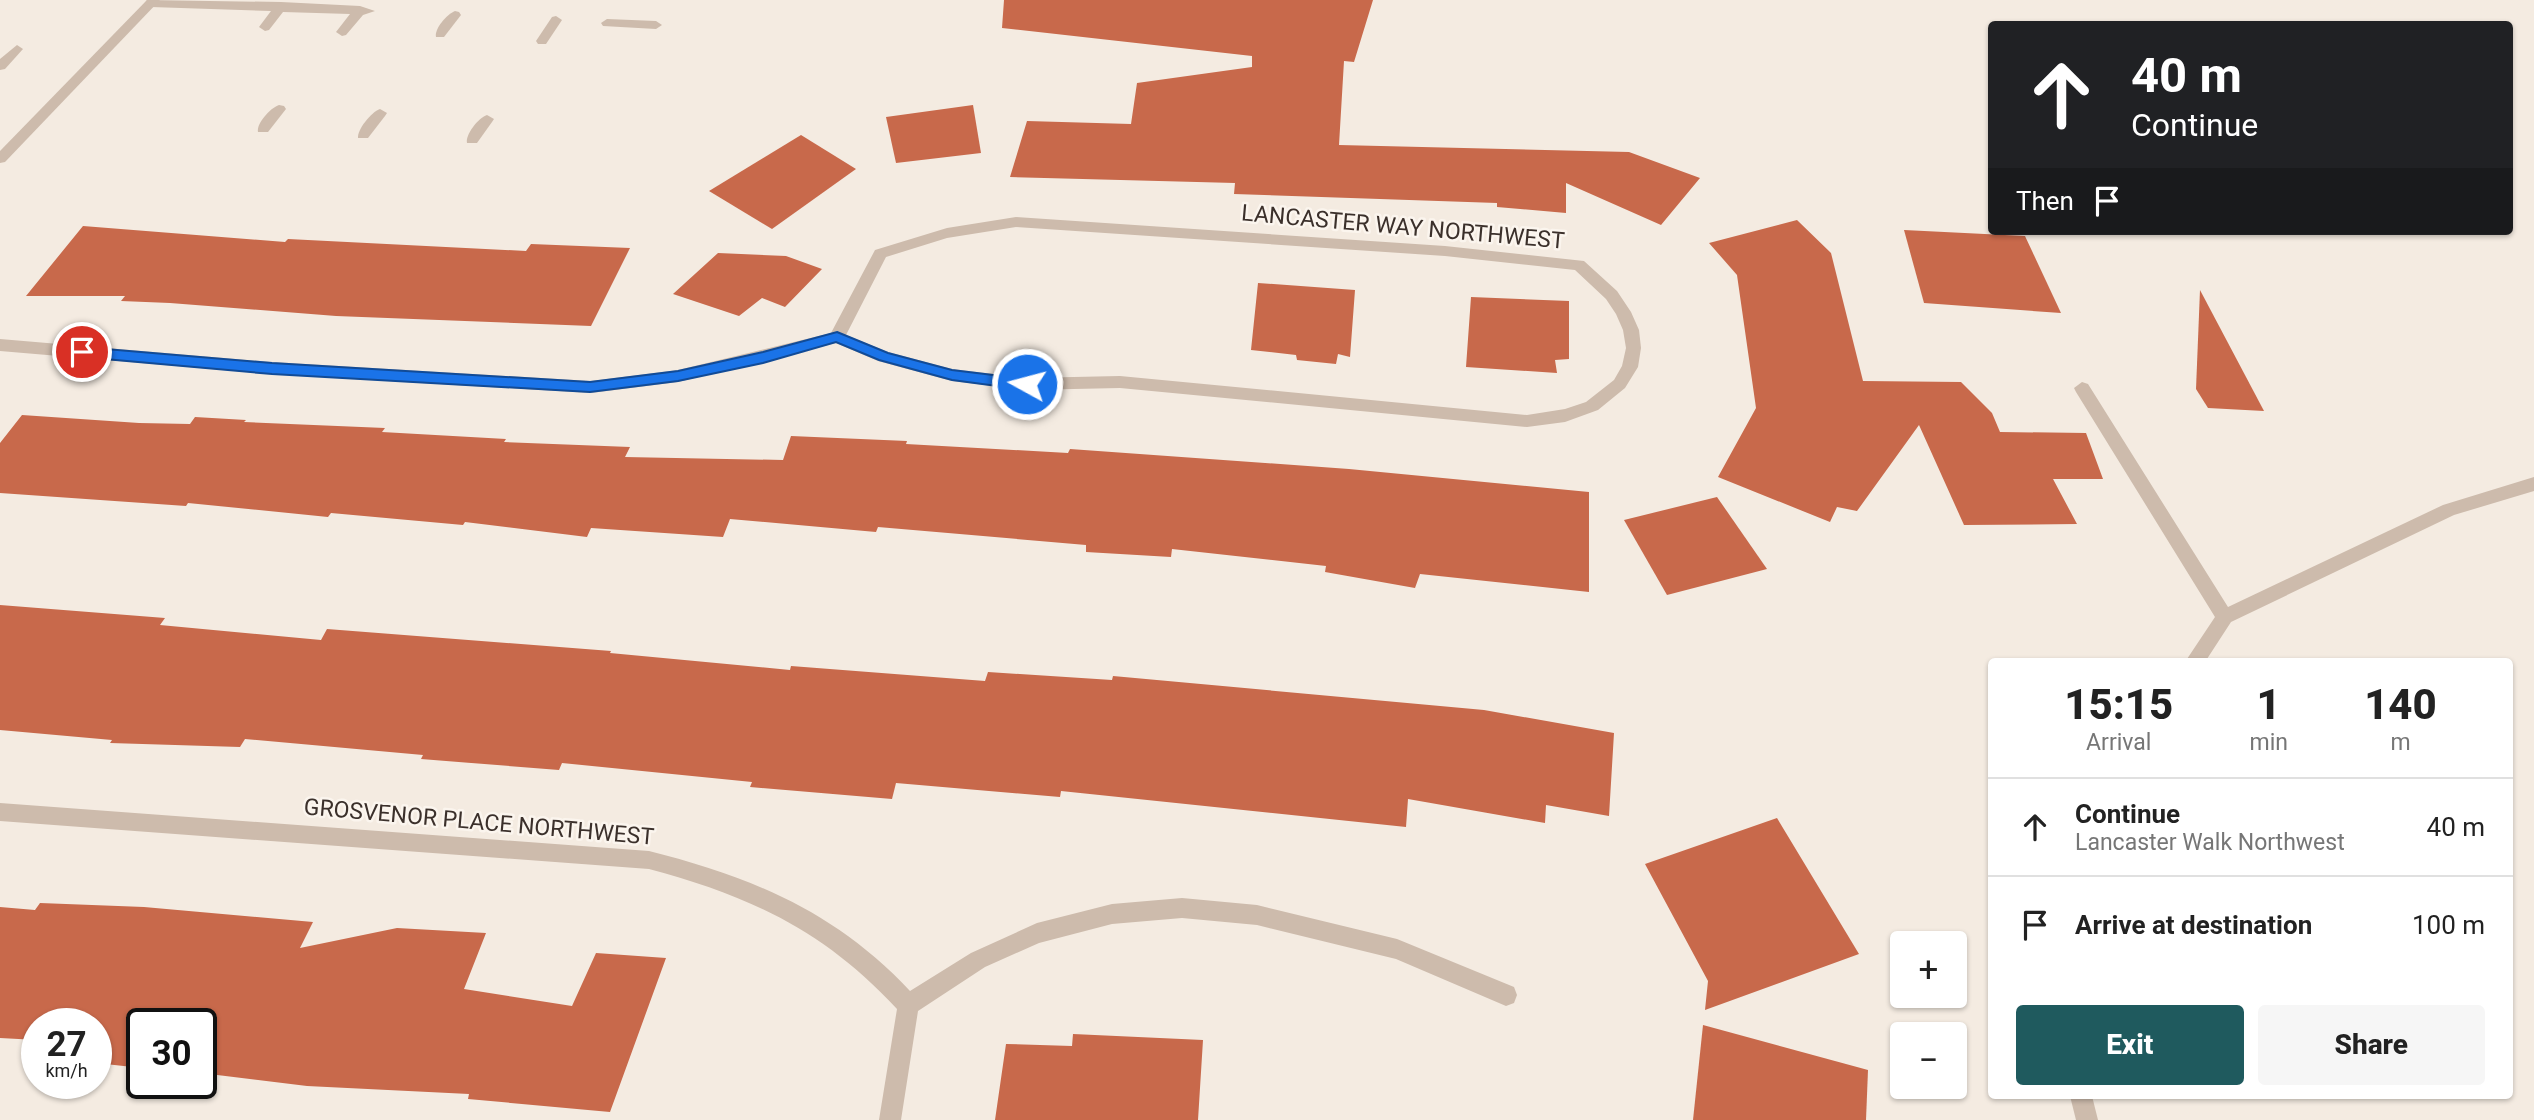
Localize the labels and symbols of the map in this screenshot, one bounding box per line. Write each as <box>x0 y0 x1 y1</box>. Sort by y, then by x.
street label: LANCASTER WAY NORTHWEST <box>1240 199 1566 255</box>
pin <box>52 322 112 382</box>
position arrow <box>990 347 1064 421</box>
street label: GROSVENOR PLACE NORTHWEST <box>303 793 655 851</box>
speed limit sign: 30 <box>126 1008 217 1099</box>

